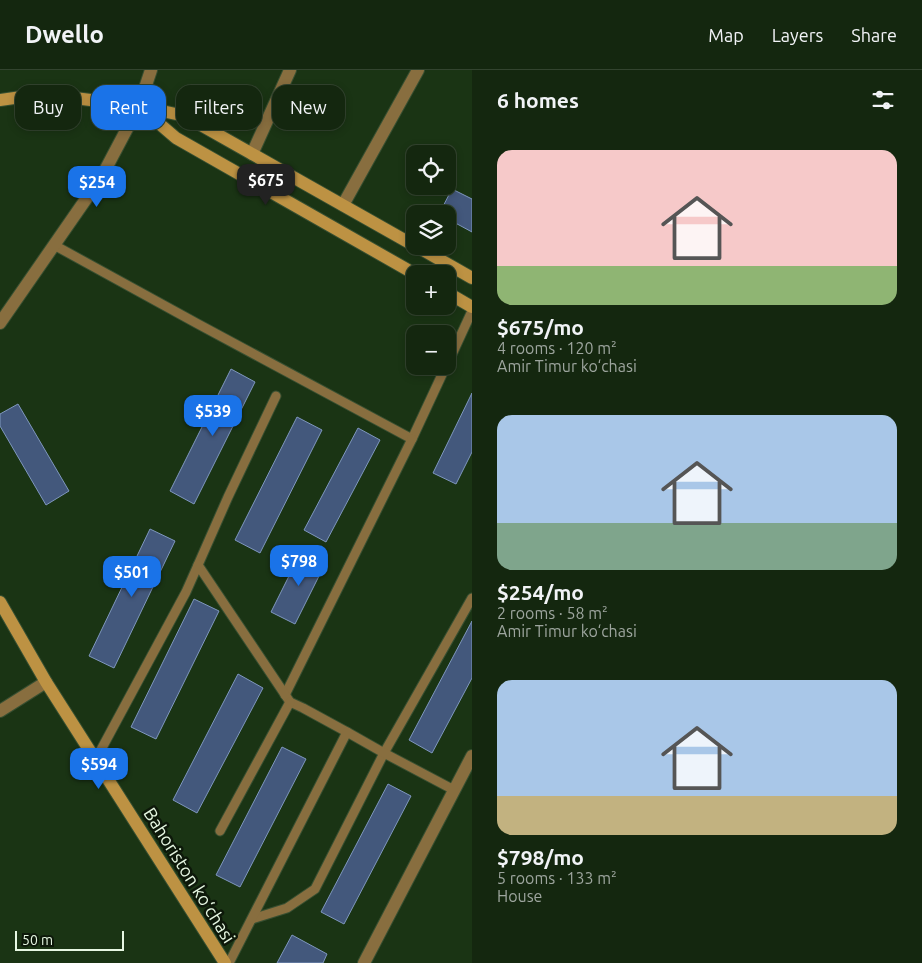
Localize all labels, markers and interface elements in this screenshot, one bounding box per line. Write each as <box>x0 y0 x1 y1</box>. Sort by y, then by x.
text: Dwello <box>25 21 104 48</box>
text: Map <box>708 25 744 45</box>
text: Layers <box>772 25 823 45</box>
text: Share <box>851 25 897 45</box>
chip: Buy <box>15 85 81 130</box>
chip: Rent <box>91 85 166 130</box>
chip: Filters <box>176 85 262 130</box>
chip: New <box>272 85 345 130</box>
icon: filters <box>869 86 897 114</box>
text: 6 homes <box>497 88 579 112</box>
map controls <box>406 145 456 375</box>
button: locate <box>406 145 456 195</box>
pin: $675 <box>236 164 296 206</box>
pin: $254 <box>67 166 127 208</box>
text: $675 <box>248 171 284 189</box>
text: $254 <box>79 173 115 191</box>
icon: home <box>652 183 742 273</box>
button: layers <box>406 205 456 255</box>
button: + <box>406 265 456 315</box>
text: $675/mo <box>497 315 584 339</box>
button: − <box>406 325 456 375</box>
text: 4 rooms · 120 m² <box>497 339 617 357</box>
text: Amir Timur ko‘chasi <box>497 357 637 375</box>
pin: $539 <box>183 394 243 437</box>
text: $539 <box>195 402 231 420</box>
icon: home <box>652 448 742 538</box>
pin: $798 <box>269 544 329 587</box>
text: $798 <box>281 552 317 570</box>
pin: $501 <box>102 556 162 598</box>
text: $501 <box>114 563 150 581</box>
text: $254/mo <box>497 580 584 604</box>
text: 2 rooms · 58 m² <box>497 604 608 622</box>
text: Amir Timur ko‘chasi <box>497 622 637 640</box>
icon: home <box>652 713 742 803</box>
pin: $594 <box>69 748 129 790</box>
text: $594 <box>81 755 117 773</box>
street label: Bahoriston ko‘chasi <box>140 804 240 946</box>
text: $798/mo <box>497 845 584 869</box>
text: 5 rooms · 133 m² <box>497 869 617 887</box>
text: House <box>497 887 542 905</box>
scale bar <box>15 928 124 951</box>
text: 50 m <box>22 932 53 948</box>

